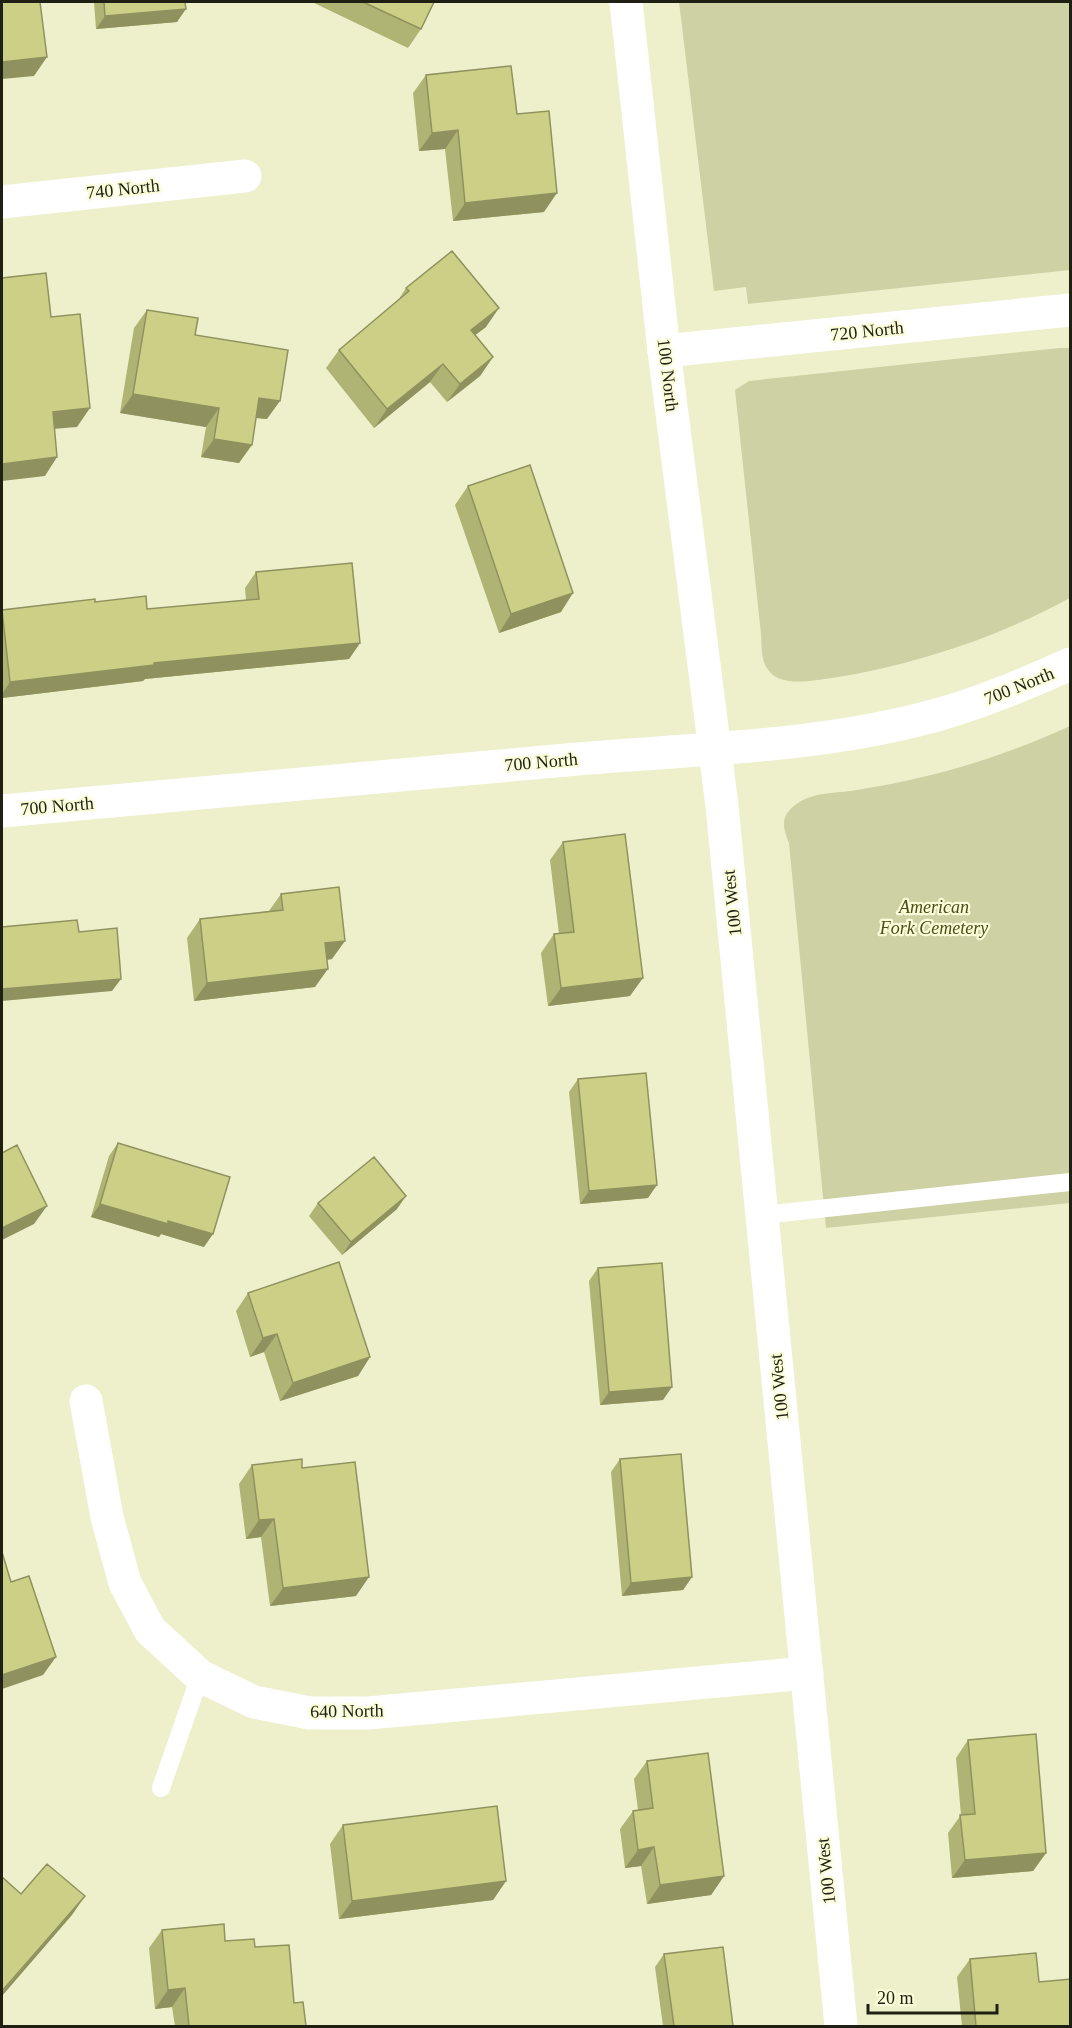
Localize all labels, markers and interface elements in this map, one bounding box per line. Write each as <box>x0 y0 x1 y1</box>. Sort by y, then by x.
street label: 740 North <box>85 175 161 203</box>
street label: 720 North <box>829 317 905 345</box>
street label: 100 North <box>654 337 682 413</box>
street label: 700 North <box>981 663 1057 709</box>
street label: 700 North <box>504 749 578 775</box>
street label: 700 North <box>20 793 94 819</box>
street label: 100 West <box>719 869 745 937</box>
park label: American Fork Cemetery <box>879 897 988 938</box>
street label: 100 West <box>766 1353 792 1421</box>
street label: 640 North <box>310 1700 384 1722</box>
street label: 100 West <box>813 1837 839 1905</box>
scale bar <box>868 1977 997 2015</box>
text: 20 m <box>877 1988 914 2008</box>

